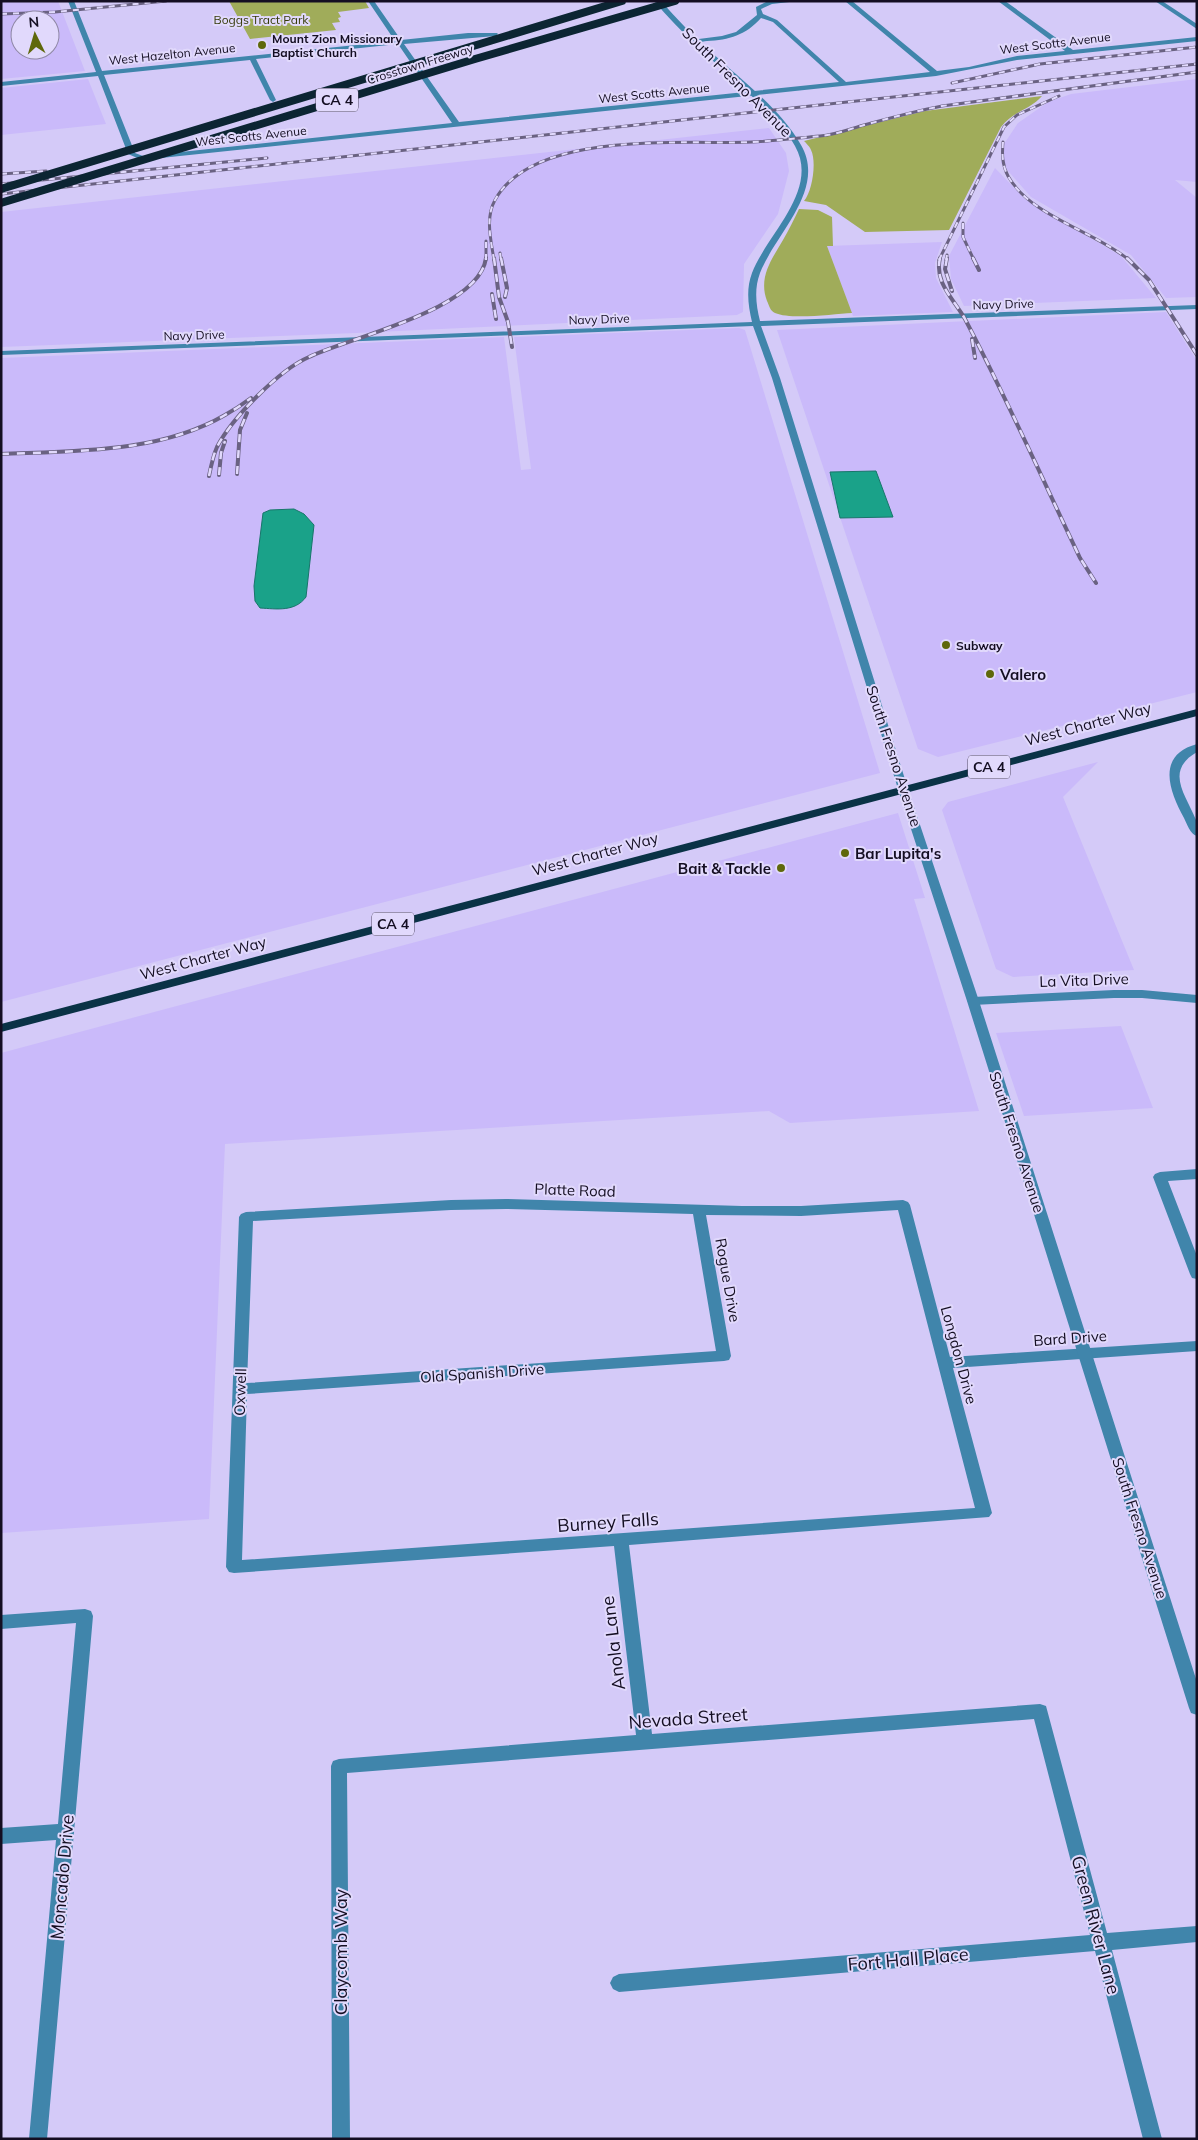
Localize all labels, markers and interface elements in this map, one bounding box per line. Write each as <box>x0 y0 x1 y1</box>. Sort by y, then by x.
north arrow <box>10 10 60 60</box>
park label: Boggs Tract Park <box>214 12 309 27</box>
text: N <box>28 13 40 31</box>
street label: South Fresno Avenue <box>678 23 796 141</box>
street label: West Scotts Avenue <box>999 29 1111 57</box>
place label: Mount Zion Missionary Baptist Church <box>272 31 402 60</box>
marker: Mount Zion Missionary Baptist Church <box>256 39 268 51</box>
street label: West Hazelton Avenue <box>108 40 236 68</box>
street label: Crosstown Freeway <box>365 41 476 87</box>
street label: West Scotts Avenue <box>598 80 710 106</box>
road number: CA 4 <box>316 88 358 112</box>
street label: West Scotts Avenue <box>195 123 307 149</box>
street label: Navy Drive <box>972 295 1034 313</box>
street label: Navy Drive <box>568 310 630 328</box>
street label: Navy Drive <box>163 326 225 344</box>
place label: Subway <box>956 638 1003 653</box>
marker: Subway <box>940 639 952 651</box>
place label: Valero <box>999 665 1046 684</box>
marker: Valero <box>984 668 996 680</box>
street label: South Fresno Avenue <box>862 683 926 829</box>
street label: West Charter Way <box>1023 698 1153 750</box>
road number: CA 4 <box>968 756 1010 779</box>
street label: West Charter Way <box>530 828 660 880</box>
place label: Bar Lupita's <box>855 844 941 863</box>
marker: Bar Lupita's <box>839 847 851 859</box>
place label: Bait & Tackle <box>678 859 771 878</box>
marker: Bait & Tackle <box>775 862 787 874</box>
road number: CA 4 <box>372 912 414 936</box>
street label: West Charter Way <box>138 932 268 984</box>
street label: La Vita Drive <box>1039 969 1129 991</box>
street label: South Fresno Avenue <box>985 1069 1049 1215</box>
street label: Platte Road <box>534 1179 616 1201</box>
street label: Rogue Drive <box>711 1237 745 1323</box>
street label: Longdon Drive <box>937 1304 981 1406</box>
street label: Bard Drive <box>1033 1326 1107 1350</box>
street label: Old Spanish Drive <box>419 1359 545 1387</box>
street label: Oxwell <box>230 1368 250 1416</box>
street label: South Fresno Avenue <box>1108 1455 1172 1601</box>
street label: Burney Falls <box>556 1507 660 1537</box>
street label: Anola Lane <box>596 1595 630 1691</box>
street label: Nevada Street <box>628 1702 748 1734</box>
street label: Moncado Drive <box>45 1814 79 1940</box>
street label: Green River Lane <box>1066 1853 1126 1997</box>
street label: Claycomb Way <box>329 1888 352 2015</box>
street label: Fort Hall Place <box>847 1942 969 1976</box>

